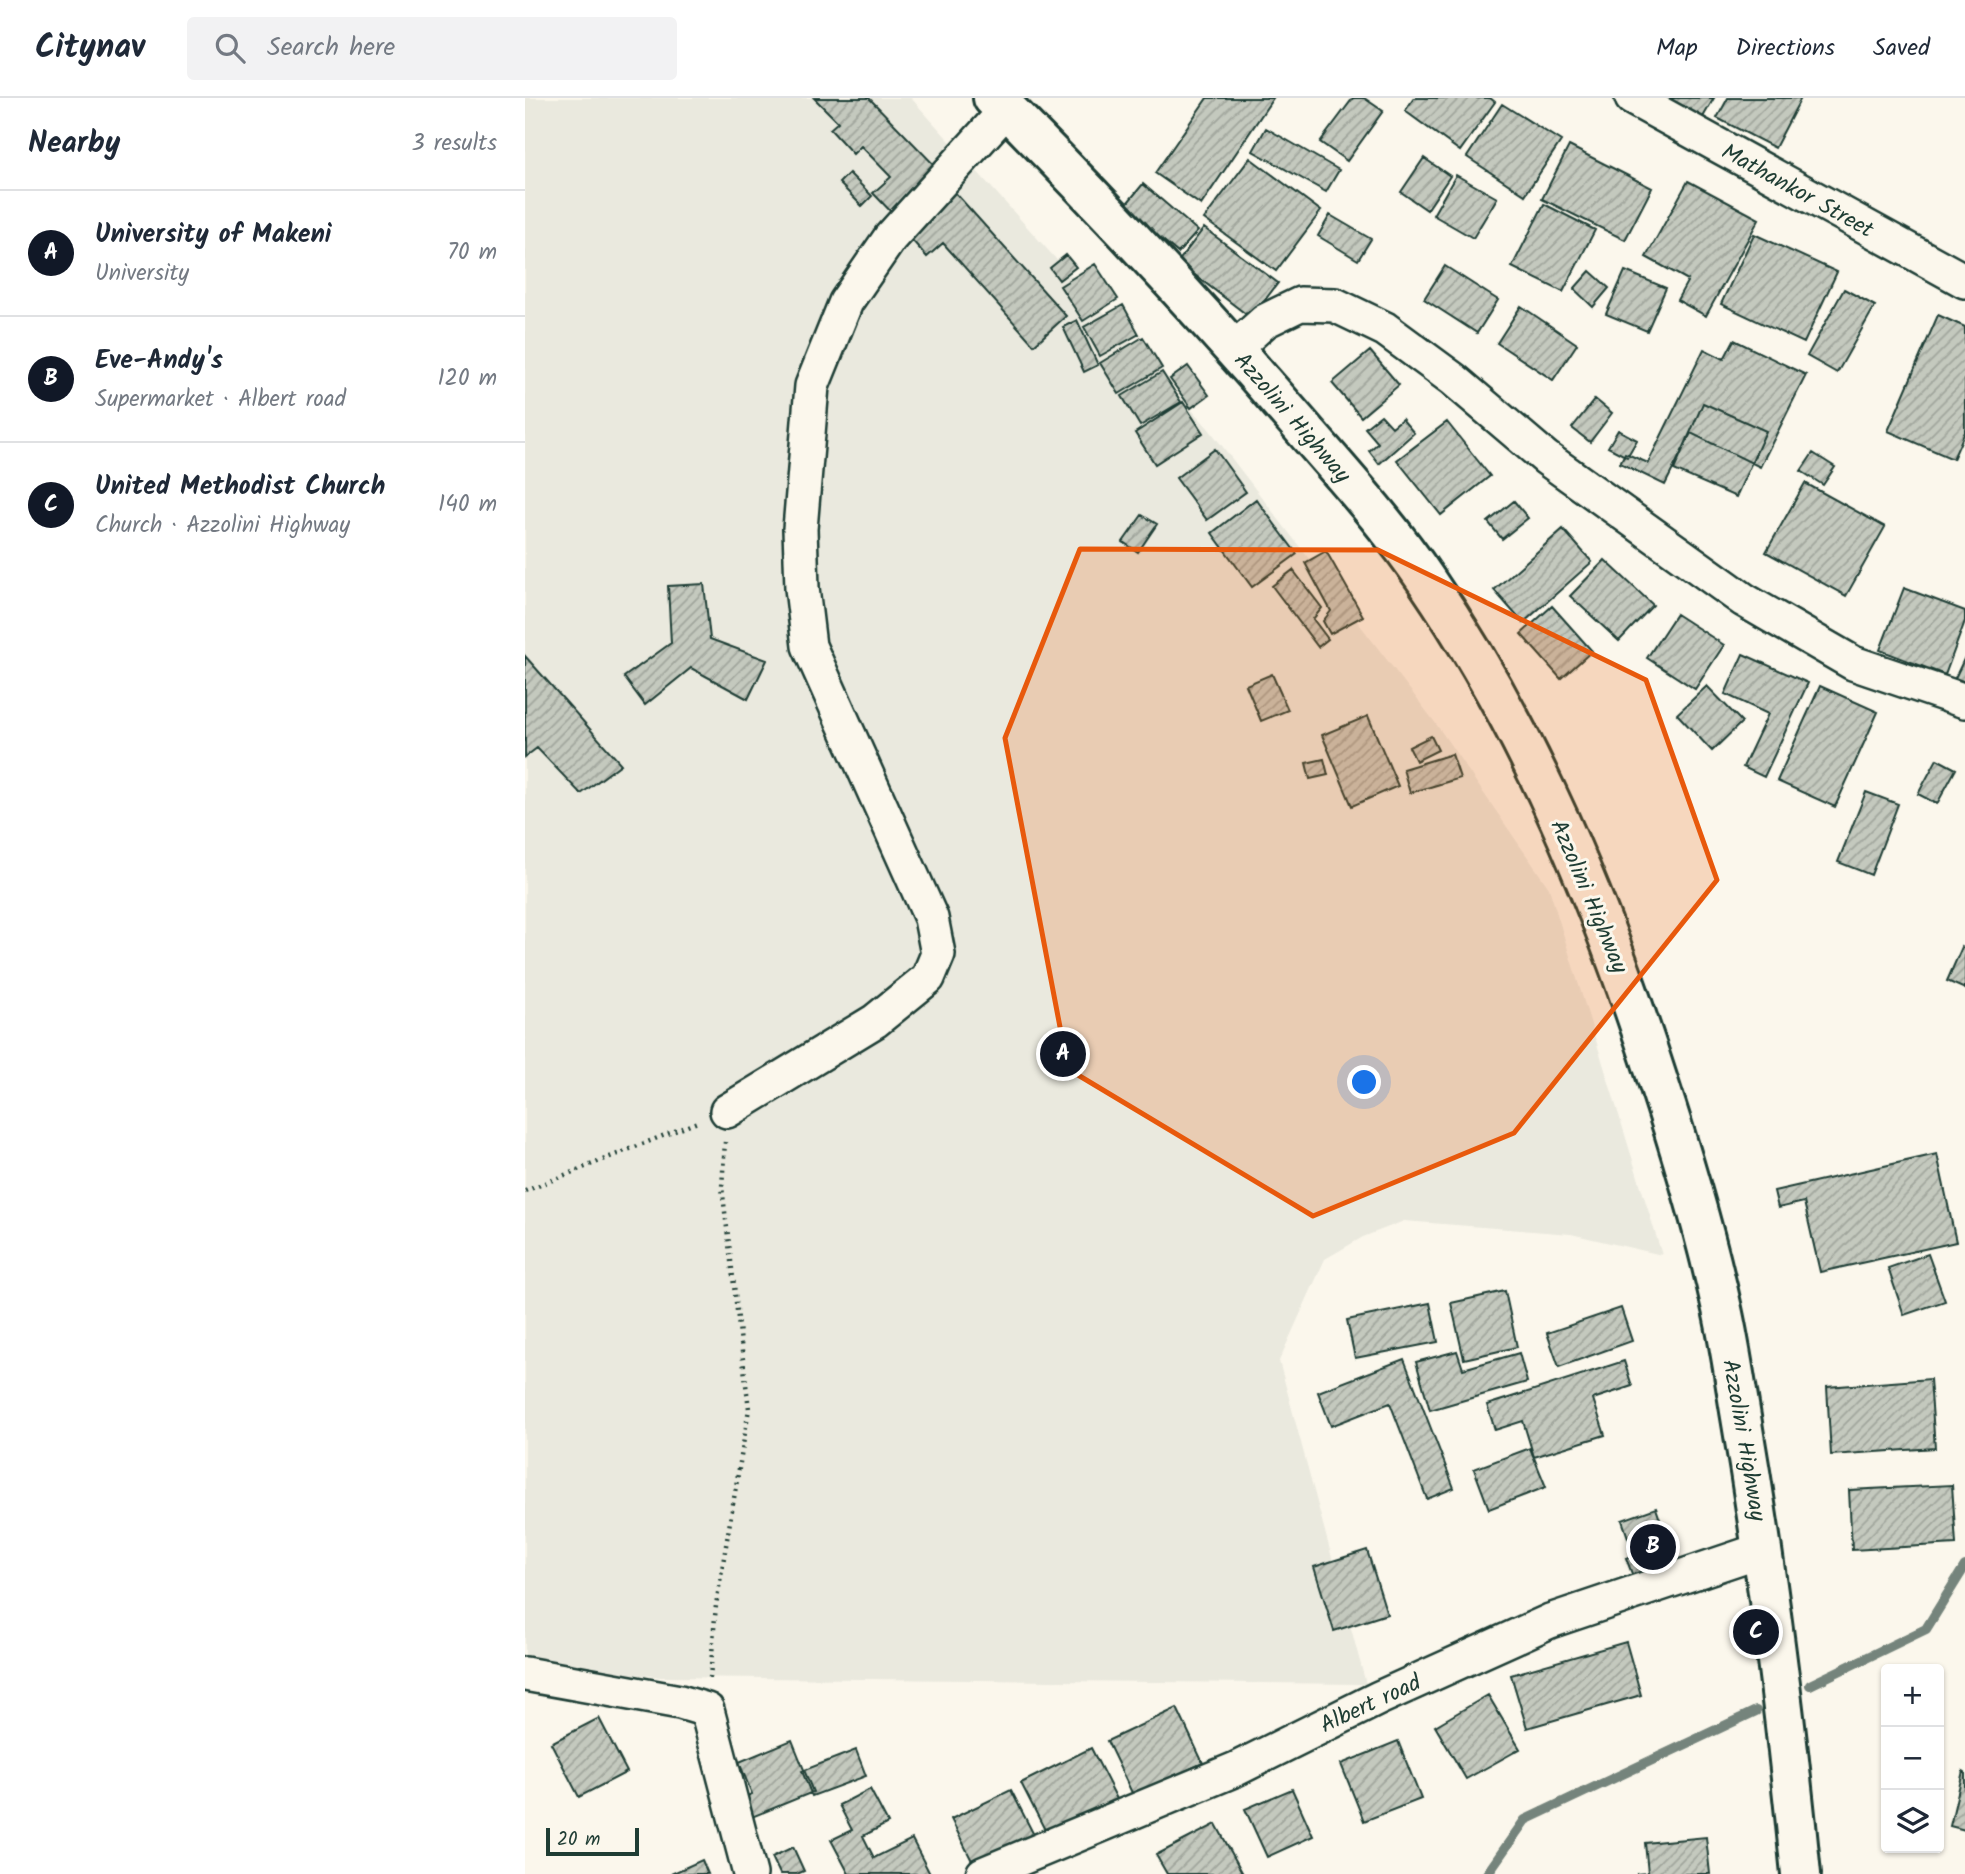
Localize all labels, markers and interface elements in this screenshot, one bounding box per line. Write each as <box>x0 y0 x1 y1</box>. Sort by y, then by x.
search box <box>187 17 677 80</box>
text: Citynav <box>35 22 145 75</box>
text: Search here <box>267 27 395 69</box>
icon: search <box>211 29 249 67</box>
text: Map <box>1656 29 1698 68</box>
text: Directions <box>1736 29 1835 68</box>
text: Saved <box>1873 29 1930 68</box>
text: Nearby <box>28 120 120 168</box>
text: 3 results <box>411 126 497 162</box>
street label: Mathankor Street <box>1714 135 1881 249</box>
text: University of Makeni <box>95 214 332 256</box>
text: A <box>44 235 58 271</box>
text: 70 m <box>447 235 497 271</box>
text: University <box>95 256 189 292</box>
text: Eve-Andy's <box>95 340 223 382</box>
street label: Azzolini Highway <box>1224 345 1359 492</box>
text: B <box>44 361 58 397</box>
text: 120 m <box>437 361 497 397</box>
text: Supermarket · Albert road <box>95 382 346 418</box>
text: United Methodist Church <box>95 466 385 508</box>
text: C <box>44 487 58 523</box>
text: 140 m <box>438 487 497 523</box>
text: Church · Azzolini Highway <box>95 508 350 544</box>
street label: Azzolini Highway <box>1540 814 1637 979</box>
pin: A <box>1040 1028 1086 1080</box>
your location <box>1347 1065 1381 1099</box>
street label: Azzolini Highway <box>1711 1357 1775 1524</box>
pin: B <box>1630 1521 1676 1573</box>
pin: C <box>1733 1606 1779 1658</box>
map controls <box>1881 1664 1944 1853</box>
button: + <box>1881 1664 1944 1727</box>
street label: Albert road <box>1314 1665 1428 1744</box>
button: − <box>1881 1727 1944 1790</box>
button: layers <box>1881 1790 1944 1853</box>
scale bar <box>546 1825 639 1857</box>
text: 20 m <box>557 1825 600 1855</box>

